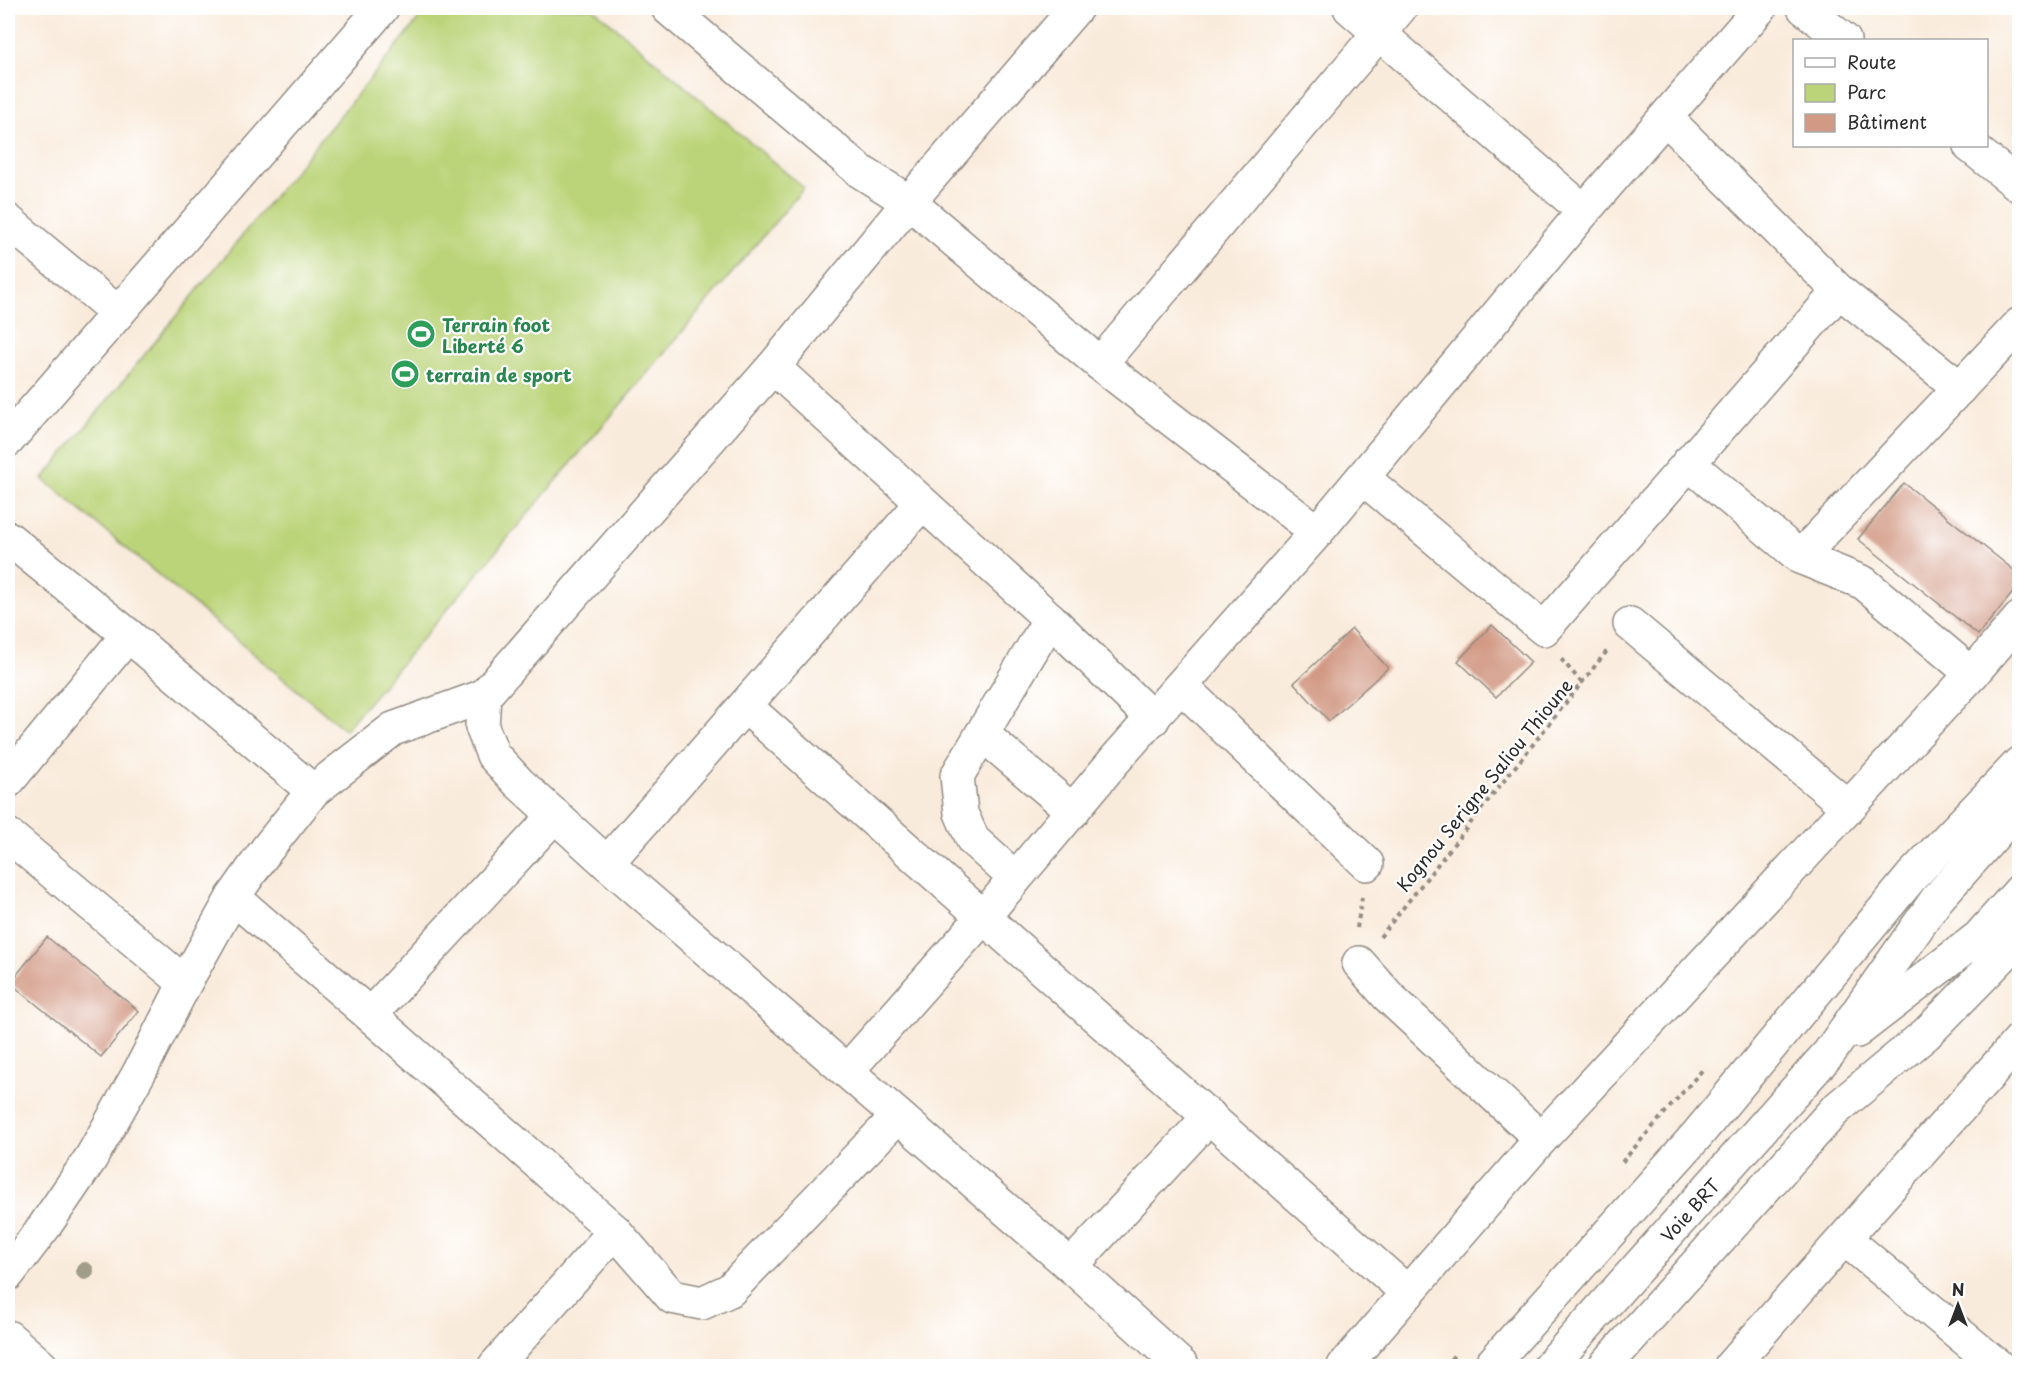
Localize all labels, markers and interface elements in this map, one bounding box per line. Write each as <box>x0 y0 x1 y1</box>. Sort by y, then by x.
legend <box>1793 39 1988 147</box>
text: Route <box>1847 48 1897 75</box>
text: Parc <box>1847 78 1886 105</box>
text: Bâtiment <box>1847 108 1927 135</box>
place label: Terrain foot Liberté 6 <box>442 311 551 359</box>
sports icon: Terrain foot Liberté 6 <box>405 318 437 350</box>
sports icon: terrain de sport <box>389 358 421 390</box>
place label: terrain de sport <box>426 361 572 388</box>
street label: Kognou Serigne Saliou Thioune <box>1389 673 1579 897</box>
street label: Voie BRT <box>1654 1172 1726 1248</box>
north arrow <box>1928 1275 1988 1335</box>
text: N <box>1952 1277 1964 1301</box>

